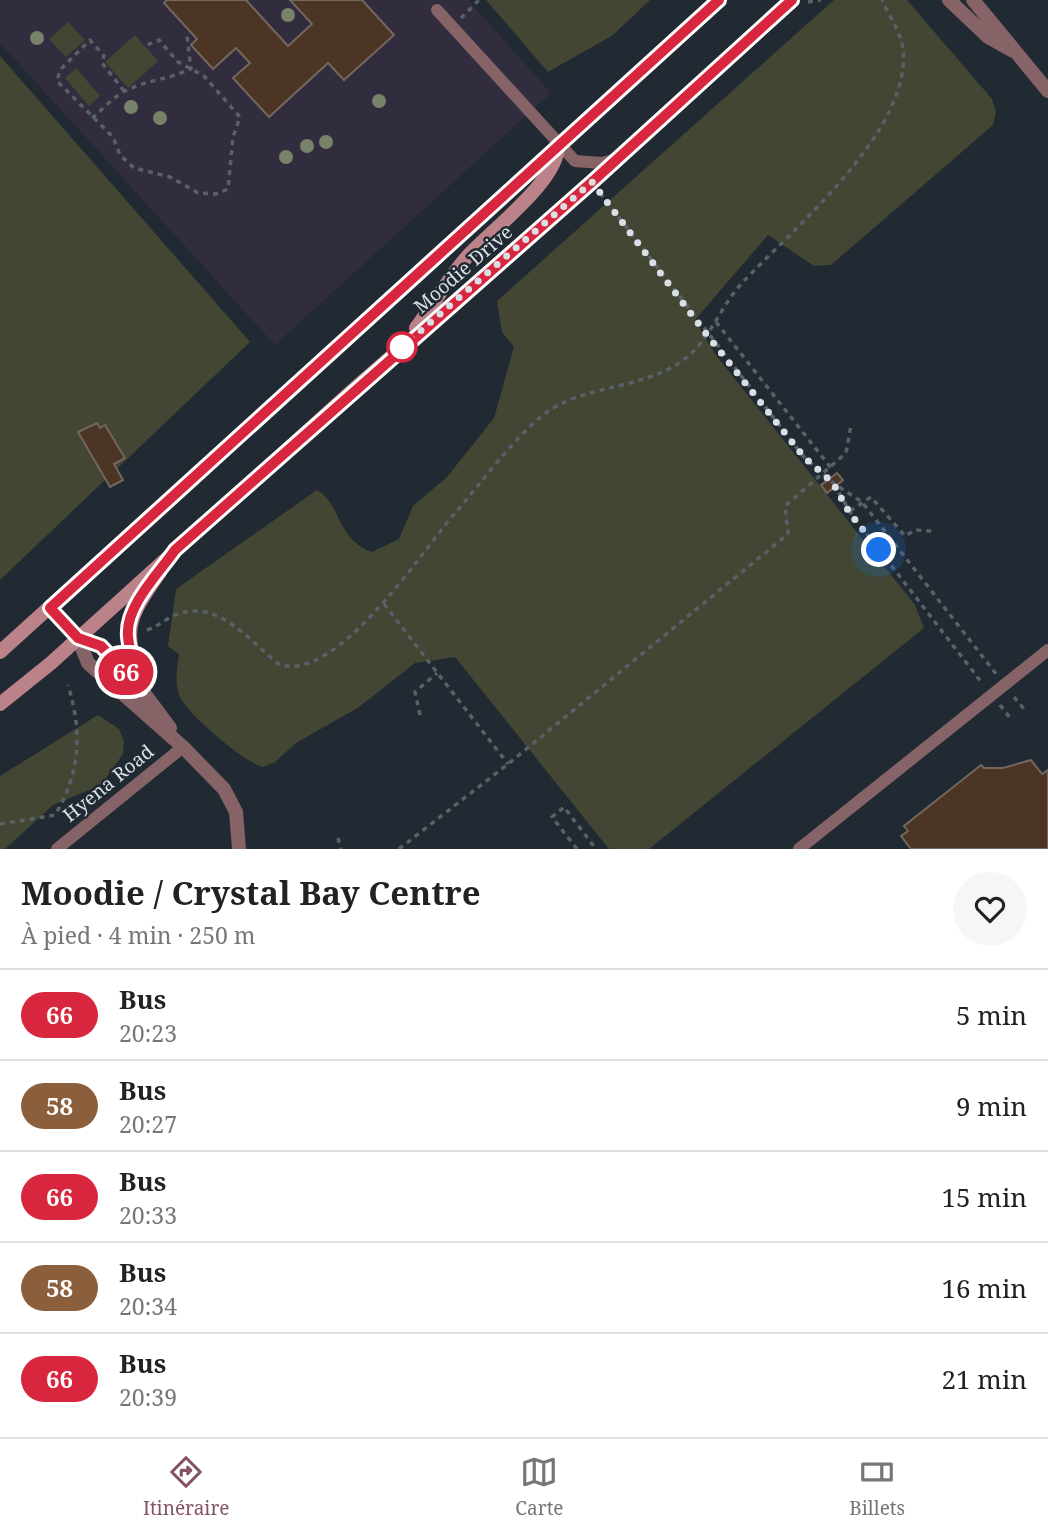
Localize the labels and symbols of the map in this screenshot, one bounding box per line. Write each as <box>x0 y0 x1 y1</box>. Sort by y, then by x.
street label: Moodie Drive <box>408 219 518 319</box>
unlabelled marker <box>387 332 417 362</box>
your location <box>861 532 896 567</box>
line badge: 66 <box>94 649 158 695</box>
street label: Hyena Road <box>57 738 159 828</box>

